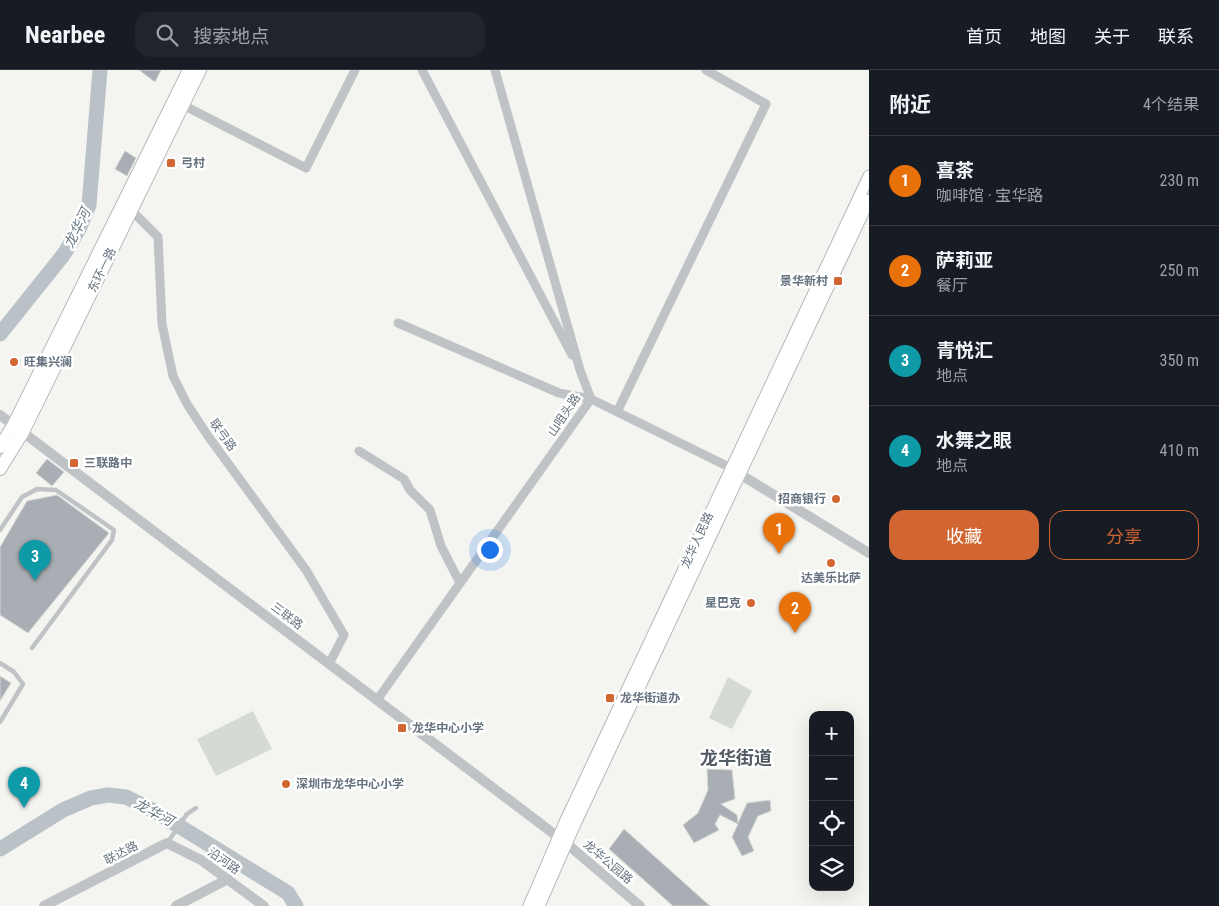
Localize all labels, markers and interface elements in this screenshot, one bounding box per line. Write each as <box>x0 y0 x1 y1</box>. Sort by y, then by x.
search box <box>135 12 485 57</box>
text: Nearbee <box>25 21 105 49</box>
icon: search <box>153 21 181 49</box>
text: 搜索地点 <box>193 25 269 48</box>
text: 首页 <box>966 26 1002 47</box>
text: 地图 <box>1030 26 1066 47</box>
text: 关于 <box>1094 26 1130 47</box>
text: 联系 <box>1158 26 1194 47</box>
text: 附近 <box>889 93 931 117</box>
text: 4个结果 <box>1143 95 1199 114</box>
place label: 弓村 <box>181 156 205 170</box>
marker: 弓村 <box>165 157 177 169</box>
text: 喜茶 <box>936 159 974 182</box>
text: 1 <box>901 171 909 190</box>
text: 230 m <box>1160 171 1199 190</box>
text: 咖啡馆 · 宝华路 <box>936 186 1043 205</box>
water label: 龙华河 <box>61 203 95 250</box>
street label: 东环一路 <box>85 245 119 295</box>
text: 萨莉亚 <box>936 249 993 272</box>
text: 2 <box>901 261 909 280</box>
text: 250 m <box>1160 261 1199 280</box>
place label: 景华新村 <box>780 274 828 288</box>
marker: 景华新村 <box>832 275 844 287</box>
text: 餐厅 <box>936 276 968 295</box>
text: 青悦汇 <box>936 339 993 362</box>
text: 3 <box>901 351 909 370</box>
text: 350 m <box>1160 351 1199 370</box>
place label: 旺集兴澜 <box>24 355 72 369</box>
marker: 旺集兴澜 <box>8 356 20 368</box>
text: 地点 <box>936 366 968 385</box>
street label: 山咀头路 <box>545 391 583 439</box>
street label: 联弓路 <box>207 416 239 454</box>
text: 水舞之眼 <box>936 429 1012 452</box>
text: 4 <box>901 441 909 460</box>
text: 410 m <box>1160 441 1199 460</box>
place label: 三联路中 <box>84 456 132 470</box>
text: 地点 <box>936 456 968 475</box>
marker: 三联路中 <box>68 457 80 469</box>
place label: 招商银行 <box>778 492 826 506</box>
marker: 招商银行 <box>830 493 842 505</box>
street label: 龙华人民路 <box>678 510 716 570</box>
button: 收藏 <box>889 510 1039 560</box>
button: 分享 <box>1049 510 1199 560</box>
pin: 1 <box>763 513 795 554</box>
your location <box>477 537 503 563</box>
pin: 3 <box>19 540 51 581</box>
marker: 达美乐比萨 <box>825 557 837 569</box>
place label: 达美乐比萨 <box>801 571 861 585</box>
pin: 2 <box>779 592 811 633</box>
place label: 星巴克 <box>705 596 741 610</box>
marker: 星巴克 <box>745 597 757 609</box>
street label: 三联路 <box>268 600 306 632</box>
place label: 龙华街道办 <box>620 691 681 705</box>
marker: 龙华街道办 <box>604 692 616 704</box>
map controls <box>809 711 854 891</box>
button: + <box>809 711 854 756</box>
place label: 龙华中心小学 <box>412 721 484 735</box>
marker: 龙华中心小学 <box>396 722 408 734</box>
district label: 龙华街道 <box>700 747 772 768</box>
button: − <box>809 756 854 801</box>
pin: 4 <box>8 767 40 808</box>
place label: 深圳市龙华中心小学 <box>296 777 404 791</box>
marker: 深圳市龙华中心小学 <box>280 778 292 790</box>
water label: 龙华河 <box>132 795 179 830</box>
button: locate <box>809 801 854 846</box>
street label: 龙华公园路 <box>581 837 635 887</box>
street label: 联达路 <box>102 839 140 867</box>
street label: 沿河路 <box>205 845 243 877</box>
button: layers <box>809 846 854 891</box>

